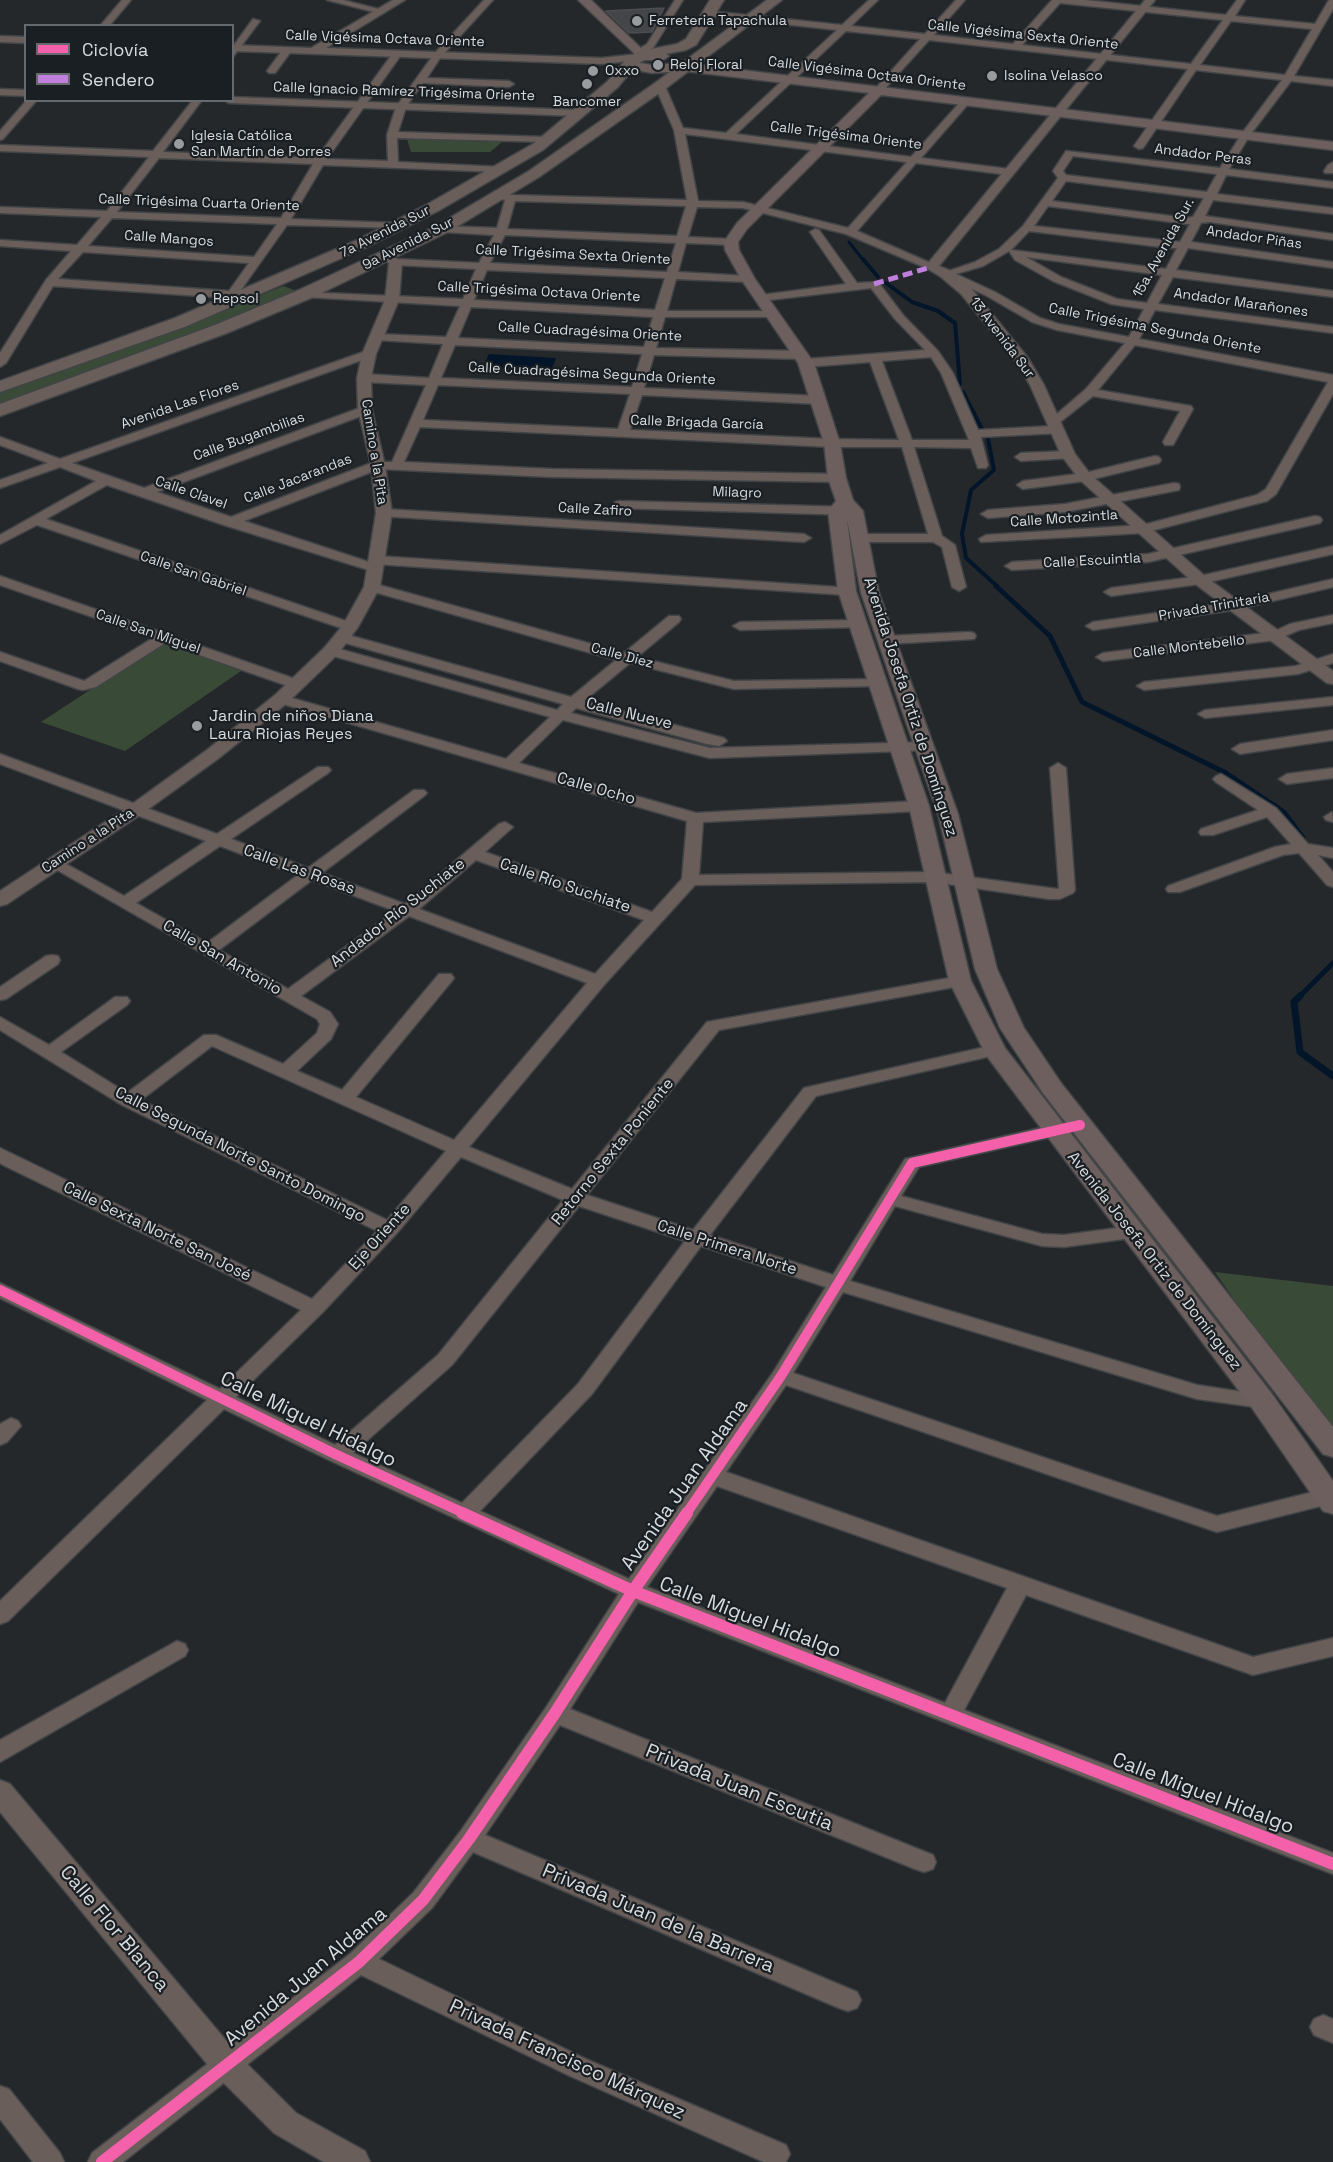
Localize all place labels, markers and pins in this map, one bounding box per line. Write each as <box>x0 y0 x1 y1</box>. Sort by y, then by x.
place label: Ferreteria Tapachula <box>649 13 787 29</box>
marker: Ferreteria Tapachula <box>630 14 644 28</box>
place label: Reloj Floral <box>670 57 742 73</box>
marker: Reloj Floral <box>651 58 665 72</box>
place label: Oxxo <box>605 63 639 79</box>
marker: Oxxo <box>586 64 600 78</box>
place label: Isolina Velasco <box>1004 68 1103 84</box>
marker: Isolina Velasco <box>985 69 999 83</box>
marker: Bancomer <box>580 77 594 91</box>
place label: Bancomer <box>553 94 621 110</box>
place label: Iglesia Católica San Martín de Porres <box>191 128 331 160</box>
marker: Iglesia Católica San Martín de Porres <box>172 137 186 151</box>
place label: Repsol <box>213 291 259 307</box>
marker: Repsol <box>194 292 208 306</box>
place label: Jardin de niños Diana Laura Riojas Reyes <box>209 707 374 745</box>
marker: Jardin de niños Diana Laura Riojas Reyes <box>190 719 204 733</box>

